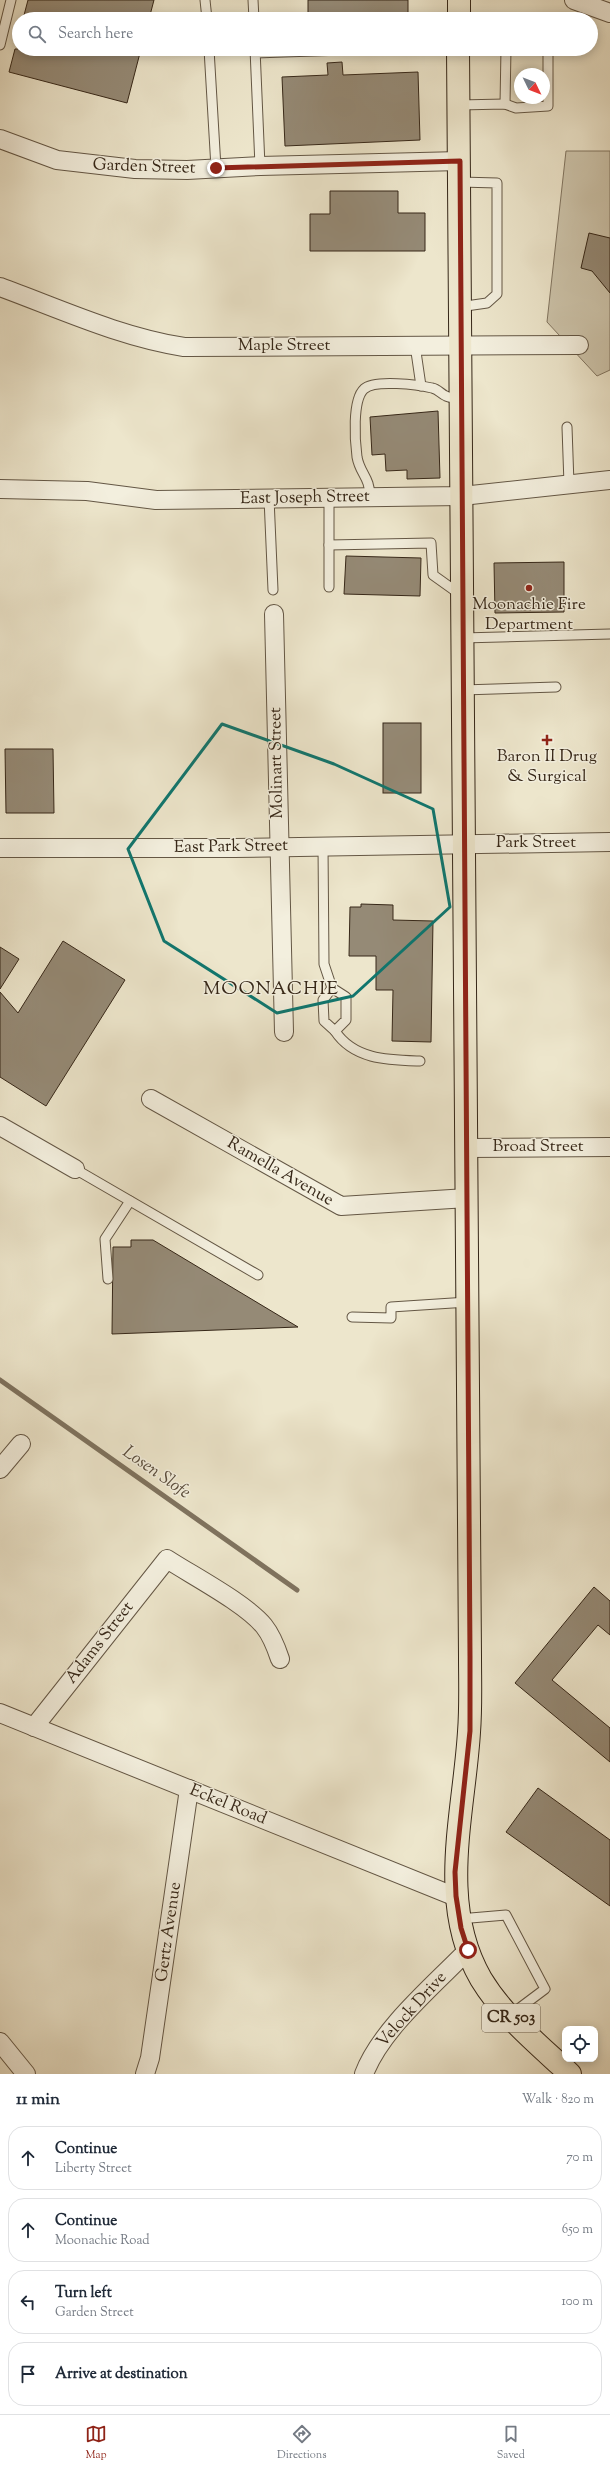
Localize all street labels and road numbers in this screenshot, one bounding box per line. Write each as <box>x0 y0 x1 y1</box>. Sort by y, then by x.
street label: Garden Street <box>92 153 196 181</box>
street label: Maple Street <box>238 334 331 358</box>
street label: East Joseph Street <box>240 485 370 511</box>
street label: Molinart Street <box>264 707 290 819</box>
street label: Park Street <box>496 831 576 855</box>
street label: East Park Street <box>174 834 289 860</box>
street label: Ramella Avenue <box>222 1132 338 1212</box>
street label: Broad Street <box>492 1135 584 1159</box>
street label: Adams Street <box>60 1597 140 1689</box>
street label: Eckel Road <box>186 1779 271 1831</box>
street label: Gertz Avenue <box>150 1880 188 1984</box>
street label: Velock Drive <box>371 1967 453 2053</box>
road number: CR 503 <box>482 2004 540 2032</box>

